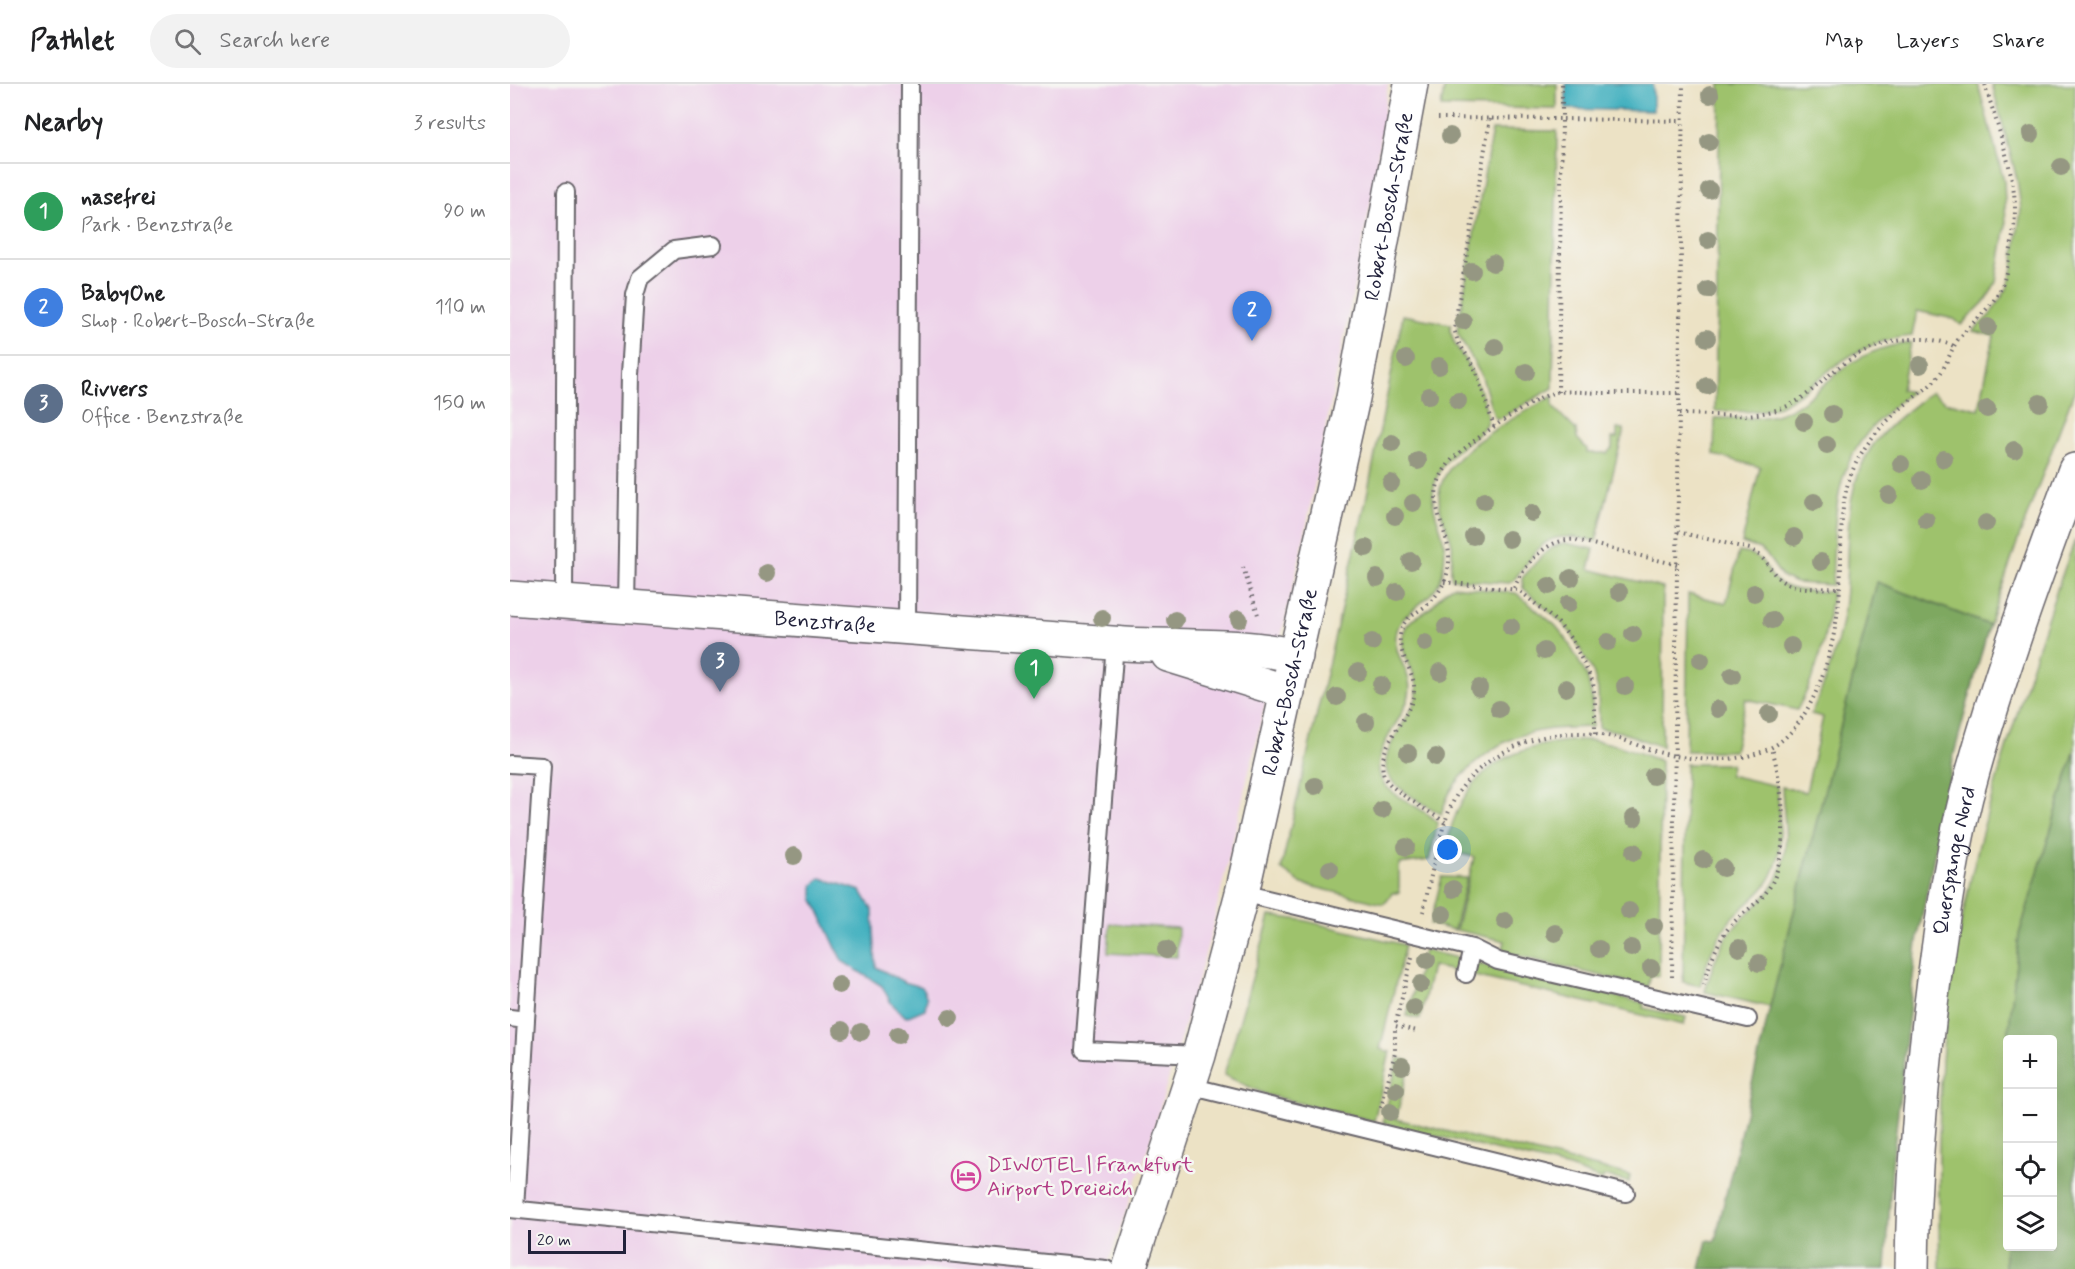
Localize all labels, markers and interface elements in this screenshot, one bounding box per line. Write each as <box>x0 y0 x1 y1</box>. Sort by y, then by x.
search box <box>150 14 570 68</box>
text: Pathlet <box>30 23 114 60</box>
icon: search <box>171 25 204 58</box>
text: Search here <box>219 27 330 55</box>
text: Map <box>1825 27 1863 55</box>
text: Layers <box>1896 27 1959 55</box>
text: Share <box>1992 27 2045 55</box>
text: Nearby <box>24 106 103 140</box>
text: 3 results <box>414 110 486 137</box>
street label: Robert-Bosch-Straße <box>1358 110 1421 303</box>
text: nasefrei <box>81 184 156 212</box>
text: 1 <box>39 198 48 225</box>
text: 90 m <box>443 198 486 225</box>
text: Park · Benzstraße <box>81 212 233 239</box>
text: BabyOne <box>81 280 165 308</box>
pin: 2 <box>1232 292 1272 341</box>
text: 2 <box>39 294 48 321</box>
text: 110 m <box>435 294 486 321</box>
text: Shop · Robert-Bosch-Straße <box>81 308 315 335</box>
text: Rivvers <box>81 376 148 404</box>
text: 3 <box>39 390 48 417</box>
text: 150 m <box>433 390 486 417</box>
text: Office · Benzstraße <box>81 404 244 431</box>
street label: Robert-Bosch-Straße <box>1256 586 1325 779</box>
street label: Benzstraße <box>773 605 877 640</box>
pin: 3 <box>700 642 740 692</box>
pin: 1 <box>1014 650 1054 699</box>
street label: Querspange Nord <box>1927 783 1983 937</box>
your location <box>1433 835 1462 864</box>
map controls <box>2003 1035 2057 1251</box>
button: + <box>2003 1035 2057 1089</box>
button: − <box>2003 1089 2057 1143</box>
button: locate <box>2003 1143 2057 1197</box>
place label: DIWOTEL | Frankfurt Airport Dreieich <box>987 1151 1194 1203</box>
hotel icon: DIWOTEL | Frankfurt Airport Dreieich <box>950 1160 982 1192</box>
button: layers <box>2003 1197 2057 1251</box>
scale bar <box>528 1227 626 1254</box>
text: 20 m <box>537 1230 571 1251</box>

